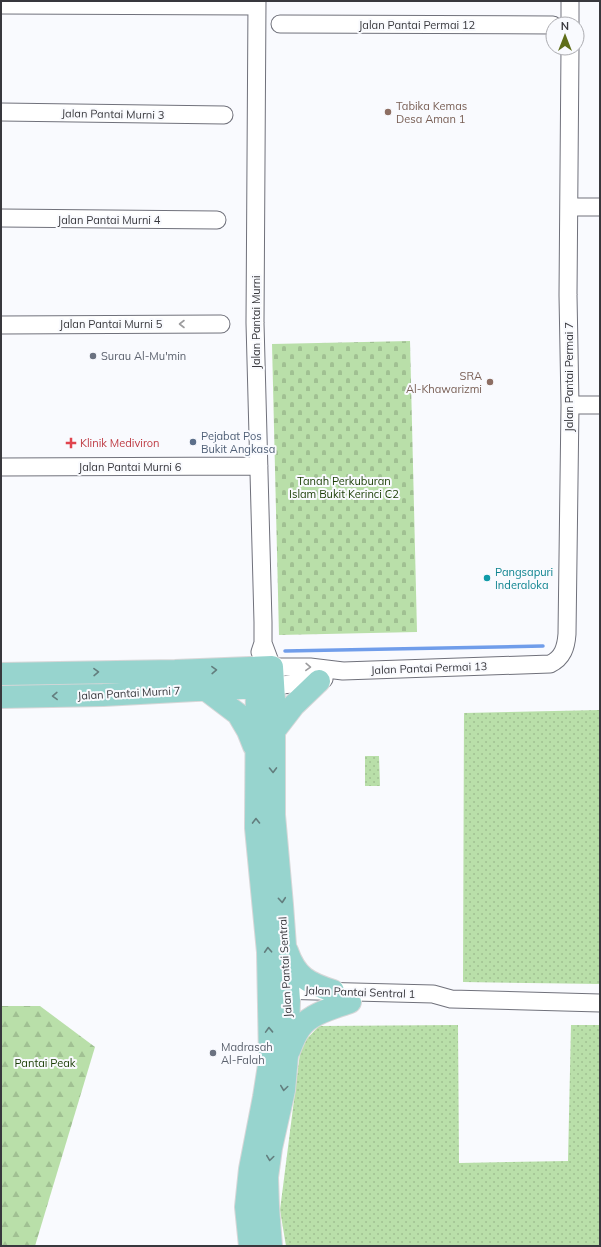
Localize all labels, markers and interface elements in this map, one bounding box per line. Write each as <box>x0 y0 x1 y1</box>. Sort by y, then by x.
north arrow <box>545 16 585 56</box>
street label: Jalan Pantai Permai 12 <box>359 18 476 32</box>
text: N <box>561 19 569 33</box>
place label: Tabika Kemas Desa Aman 1 <box>396 99 467 126</box>
street label: Jalan Pantai Murni 3 <box>61 106 165 122</box>
marker: Tabika Kemas Desa Aman 1 <box>383 107 393 117</box>
street label: Jalan Pantai Murni 4 <box>58 213 161 227</box>
street label: Jalan Pantai Murni <box>249 275 263 369</box>
street label: Jalan Pantai Murni 5 <box>60 317 163 331</box>
one-way arrow <box>179 320 185 328</box>
street label: Jalan Pantai Permai 7 <box>562 322 576 432</box>
place label: Surau Al-Mu'min <box>101 349 186 363</box>
marker: Surau Al-Mu'min <box>88 351 98 361</box>
place label: SRA Al-Khawarizmi <box>406 369 482 396</box>
marker: SRA Al-Khawarizmi <box>485 377 495 387</box>
place label: Pejabat Pos Bukit Angkasa <box>201 429 275 456</box>
place label: Klinik Mediviron <box>80 436 160 450</box>
marker: Klinik Mediviron <box>65 437 77 449</box>
marker: Pejabat Pos Bukit Angkasa <box>188 437 198 447</box>
street label: Jalan Pantai Murni 6 <box>79 460 182 474</box>
park label: Tanah Perkuburan Islam Bukit Kerinci C2 <box>289 474 399 501</box>
place label: Pangsapuri Inderaloka <box>495 565 553 592</box>
marker: Pangsapuri Inderaloka <box>482 573 492 583</box>
street label: Jalan Pantai Permai 13 <box>371 659 487 677</box>
one-way arrow <box>305 663 311 671</box>
one-way arrow <box>211 665 217 674</box>
one-way arrow <box>93 668 99 677</box>
street label: Jalan Pantai Murni 7 <box>77 683 181 703</box>
one-way arrow <box>52 692 58 700</box>
one-way arrow <box>269 767 278 773</box>
one-way arrow <box>252 818 260 824</box>
one-way arrow <box>277 897 286 903</box>
street label: Jalan Pantai Sentral <box>275 916 295 1018</box>
one-way arrow <box>263 947 272 953</box>
street label: Jalan Pantai Sentral 1 <box>305 983 415 1001</box>
one-way arrow <box>265 1027 273 1033</box>
place label: Madrasah Al-Falah <box>221 1040 273 1067</box>
marker: Madrasah Al-Falah <box>208 1048 218 1058</box>
park label: Pantai Peak <box>14 1056 76 1070</box>
one-way arrow <box>280 1085 289 1091</box>
one-way arrow <box>266 1155 275 1161</box>

